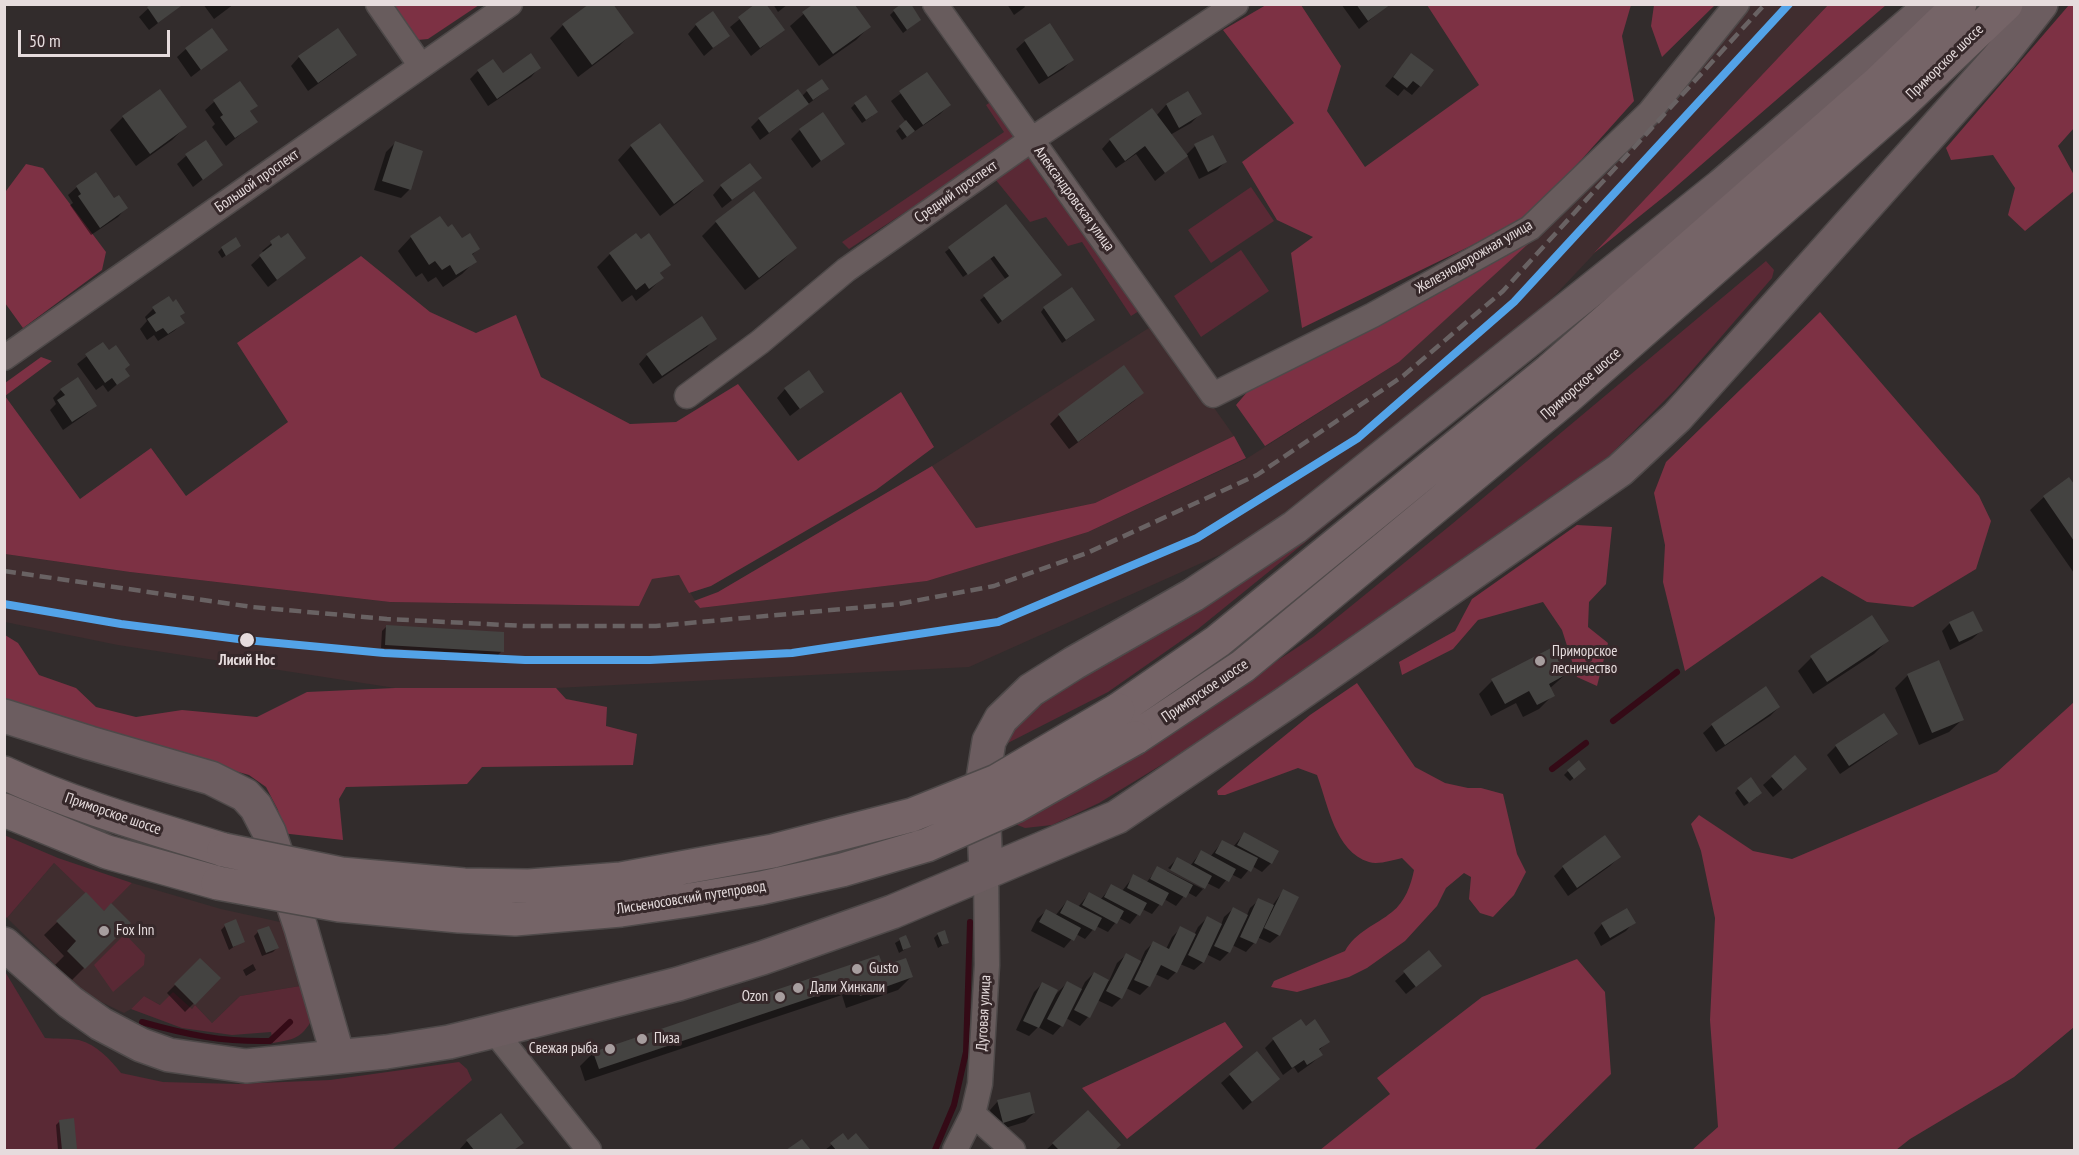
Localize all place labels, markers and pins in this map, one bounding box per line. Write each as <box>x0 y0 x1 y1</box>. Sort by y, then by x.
marker: Лисий Нос <box>238 631 256 649</box>
place label: Приморское лесничество <box>1552 643 1618 678</box>
place label: Лисий Нос <box>219 652 275 670</box>
marker: Приморское лесничество <box>1533 654 1547 668</box>
place label: Fox Inn <box>116 922 154 940</box>
marker: Fox Inn <box>97 924 111 938</box>
place label: Gusto <box>869 960 898 978</box>
marker: Gusto <box>850 962 864 976</box>
place label: Дали Хинкали <box>810 979 885 997</box>
marker: Дали Хинкали <box>791 981 805 995</box>
place label: Ozon <box>742 988 768 1006</box>
marker: Ozon <box>773 990 787 1004</box>
place label: Пиза <box>654 1030 680 1048</box>
marker: Пиза <box>635 1032 649 1046</box>
place label: Свежая рыба <box>529 1040 598 1058</box>
marker: Свежая рыба <box>603 1042 617 1056</box>

